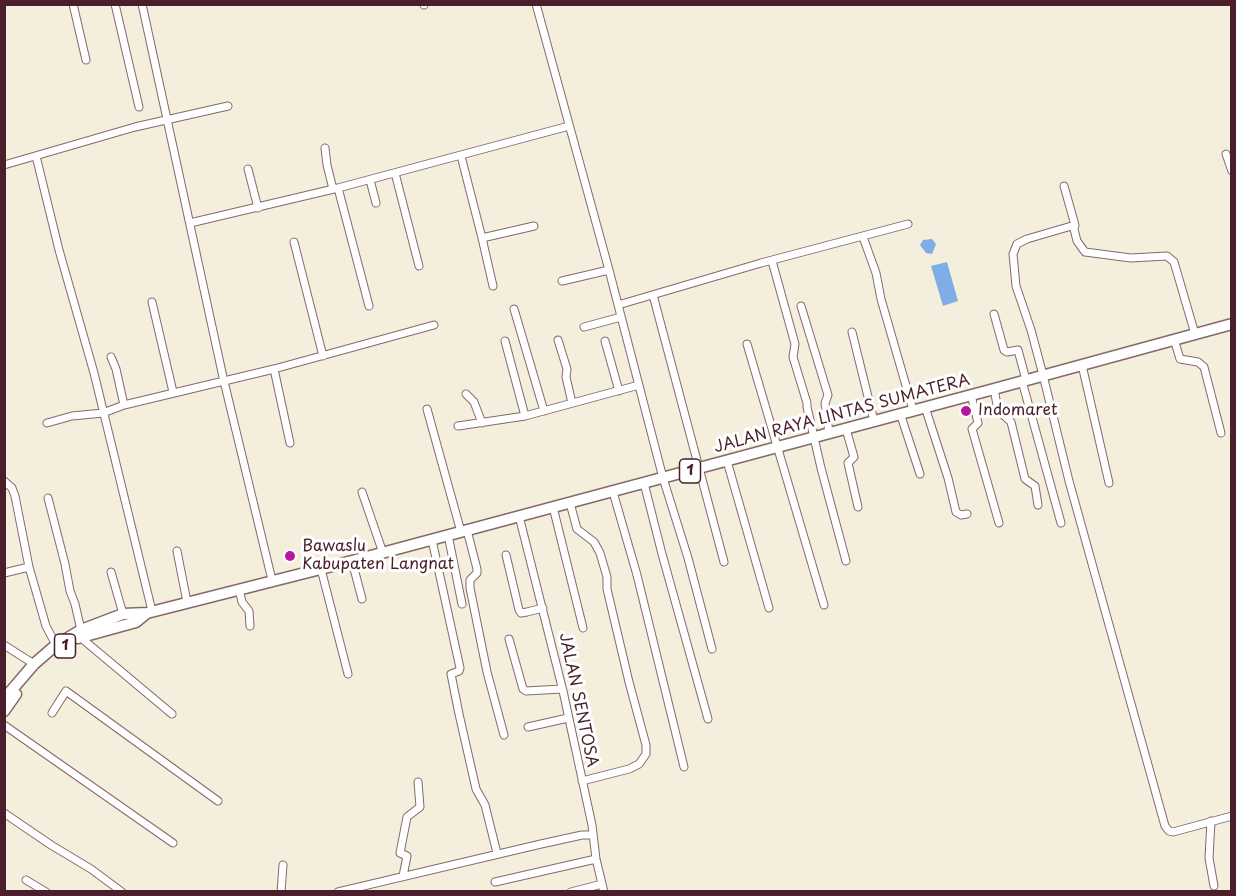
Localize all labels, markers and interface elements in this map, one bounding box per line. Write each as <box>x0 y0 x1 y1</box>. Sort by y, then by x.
street label: JALAN RAYA LINTAS SUMATERA <box>712 371 972 457</box>
place label: Indomaret <box>978 401 1058 421</box>
marker: Indomaret <box>959 404 973 418</box>
road number: 1 <box>680 459 700 483</box>
place label: Bawaslu Kabupaten Langnat <box>302 537 454 575</box>
marker: Bawaslu Kabupaten Langnat <box>283 549 297 563</box>
street label: JALAN SENTOSA <box>554 631 602 769</box>
road number: 1 <box>54 634 76 658</box>

